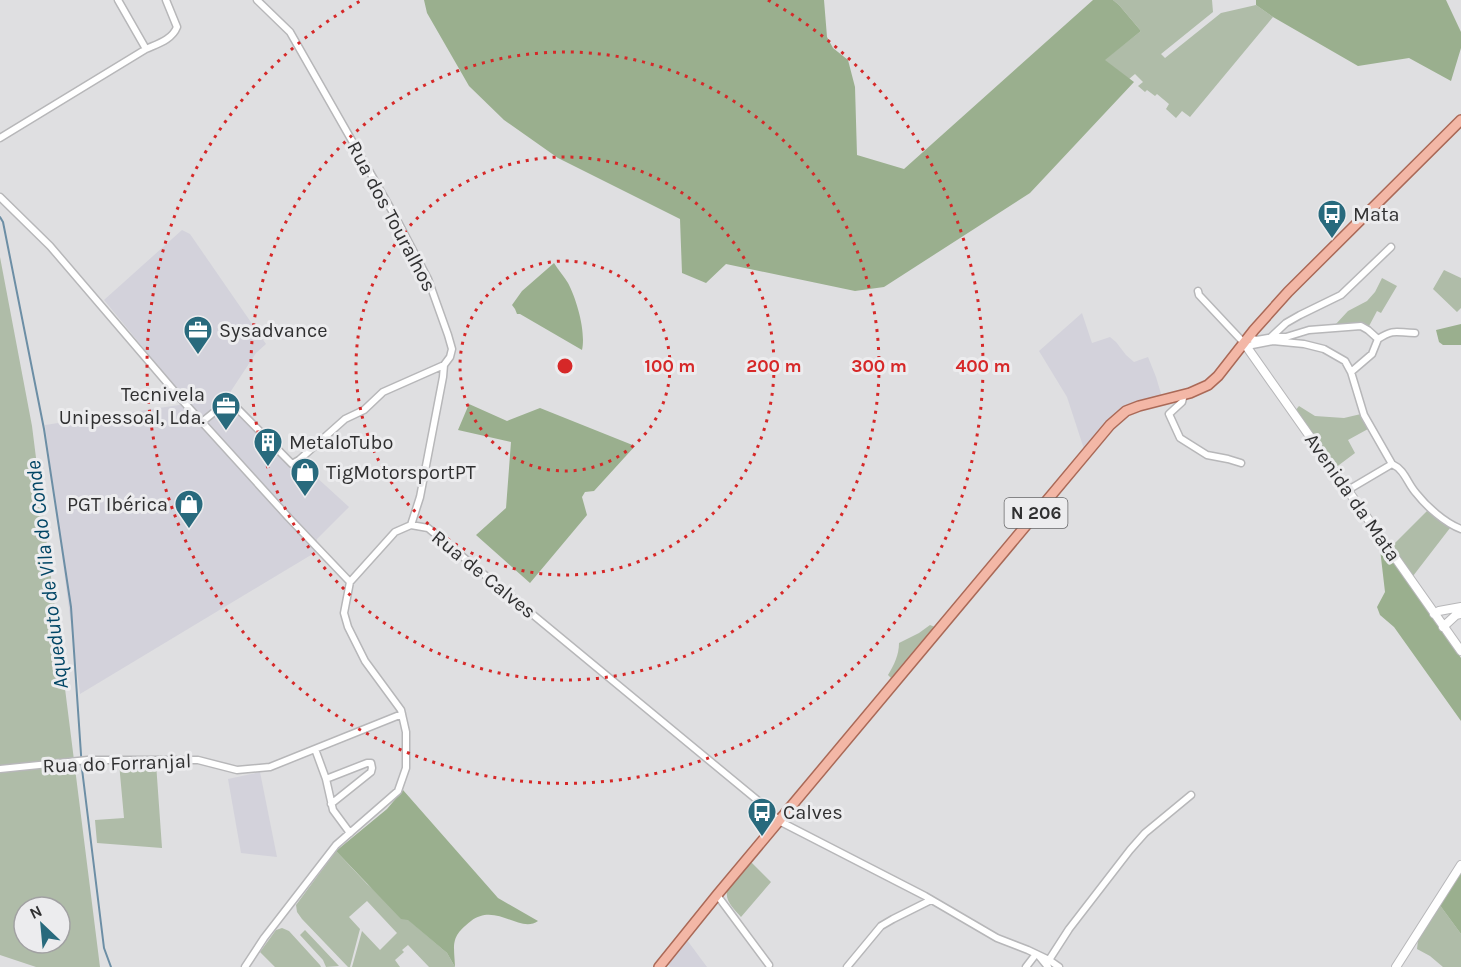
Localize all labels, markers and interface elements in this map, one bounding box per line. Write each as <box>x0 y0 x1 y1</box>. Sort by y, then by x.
street label: Rua dos Touralhos <box>342 137 441 295</box>
bus stop icon: Mata <box>1316 198 1348 240</box>
place label: Mata <box>1353 203 1399 226</box>
office icon: Sysadvance <box>182 314 214 356</box>
place label: Sysadvance <box>219 319 328 342</box>
text: 100 m <box>645 355 695 377</box>
text: 200 m <box>746 355 802 377</box>
text: 300 m <box>851 355 907 377</box>
text: 400 m <box>955 355 1011 377</box>
centre of rings <box>555 356 575 376</box>
place label: Tecnivela Unipessoal, Lda. <box>59 383 205 429</box>
office icon: Tecnivela Unipessoal, Lda. <box>210 390 242 432</box>
building icon: MetaloTubo <box>252 426 284 468</box>
street label: Avenida da Mata <box>1300 429 1405 566</box>
place label: MetaloTubo <box>289 431 393 454</box>
shop icon: TigMotorsportPT <box>289 456 321 498</box>
water label: Aqueduto de Vila do Conde <box>21 459 73 691</box>
place label: TigMotorsportPT <box>326 461 476 484</box>
shop icon: PGT Ibérica <box>173 488 205 530</box>
place label: PGT Ibérica <box>67 493 168 516</box>
road number: N 206 <box>1004 498 1068 528</box>
street label: Rua de Calves <box>427 526 540 623</box>
street label: Rua do Forranjal <box>42 749 192 778</box>
bus stop icon: Calves <box>746 796 778 838</box>
place label: Calves <box>783 801 843 824</box>
north arrow <box>12 895 72 955</box>
text: N <box>26 901 45 923</box>

